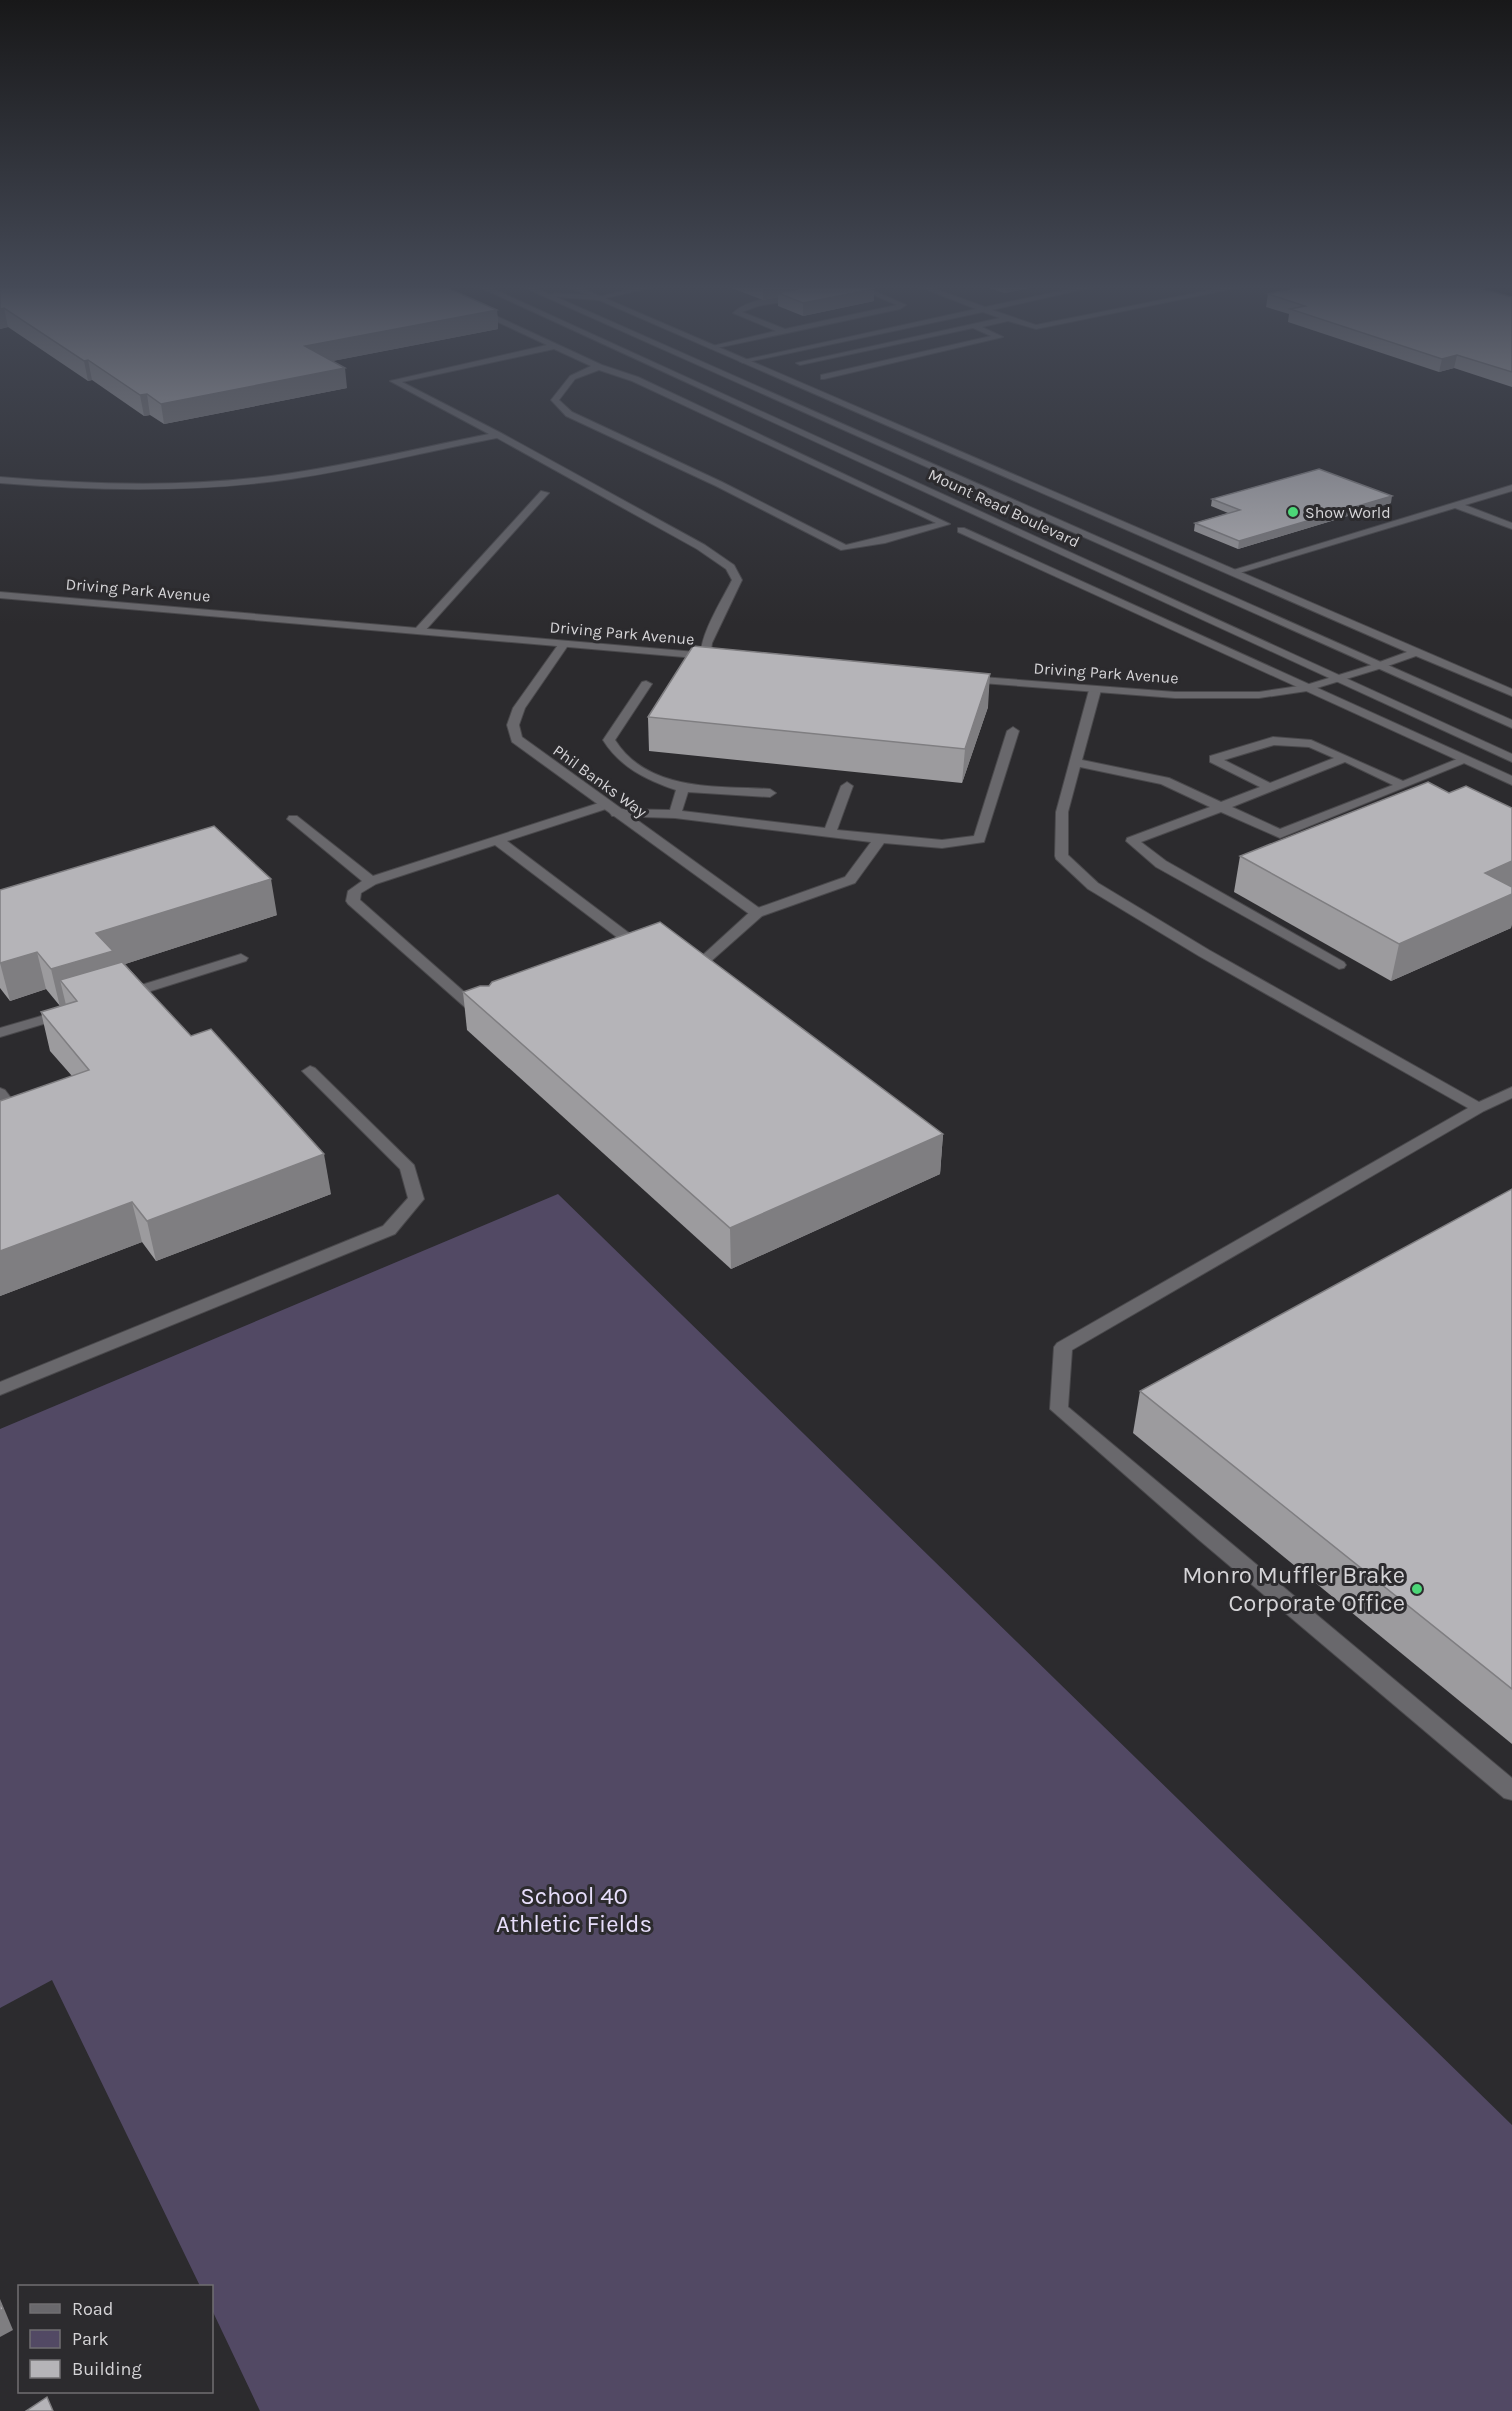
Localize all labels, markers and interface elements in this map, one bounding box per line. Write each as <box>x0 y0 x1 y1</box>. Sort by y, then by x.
street label: Mount Read Boulevard <box>925 465 1083 551</box>
place label: Show World <box>1305 503 1391 522</box>
marker: Show World <box>1286 505 1300 519</box>
street label: Driving Park Avenue <box>65 574 211 606</box>
street label: Driving Park Avenue <box>549 617 695 649</box>
street label: Driving Park Avenue <box>1033 658 1179 688</box>
street label: Phil Banks Way <box>549 741 651 822</box>
place label: Monro Muffler Brake Corporate Office <box>1182 1561 1405 1617</box>
marker: Monro Muffler Brake Corporate Office <box>1410 1582 1424 1596</box>
park label: School 40 Athletic Fields <box>496 1882 652 1938</box>
legend <box>18 2285 213 2393</box>
text: Road <box>72 2298 113 2320</box>
text: Park <box>72 2328 109 2350</box>
text: Building <box>72 2358 142 2380</box>

